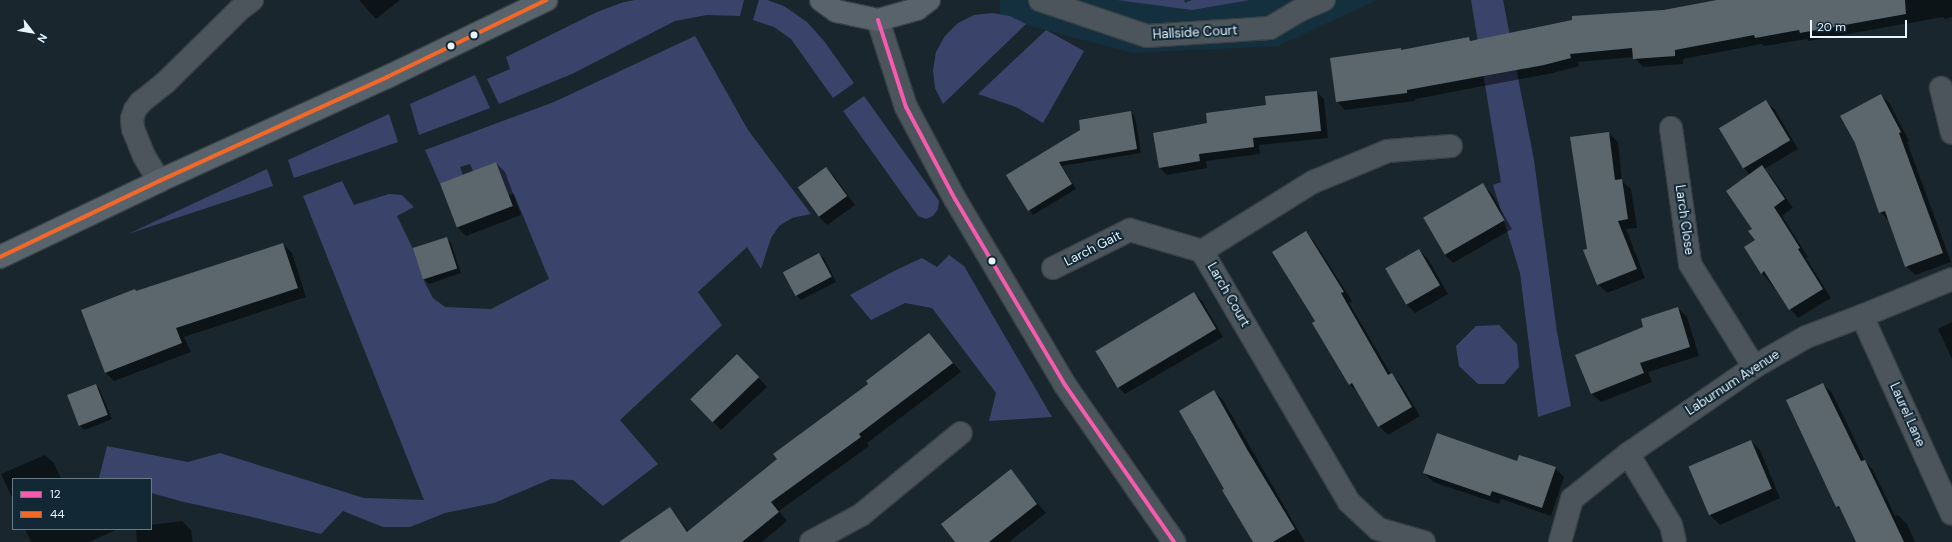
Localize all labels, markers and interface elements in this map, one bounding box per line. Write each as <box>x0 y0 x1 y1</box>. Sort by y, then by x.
north arrow <box>12 12 52 52</box>
scale bar <box>1812 12 1909 38</box>
text: 20 m <box>1817 19 1846 35</box>
street label: Hallside Court <box>1152 23 1238 43</box>
unlabelled marker <box>469 30 479 40</box>
text: N <box>34 31 50 45</box>
unlabelled marker <box>446 41 456 51</box>
street label: Larch Close <box>1671 184 1697 256</box>
street label: Larch Gait <box>1062 228 1124 270</box>
unlabelled marker <box>987 256 997 266</box>
street label: Larch Court <box>1203 260 1253 330</box>
street label: Laburnum Avenue <box>1683 347 1783 419</box>
street label: Laurel Lane <box>1886 381 1928 449</box>
legend <box>12 478 152 530</box>
text: 12 <box>50 486 61 502</box>
text: 44 <box>50 506 65 522</box>

